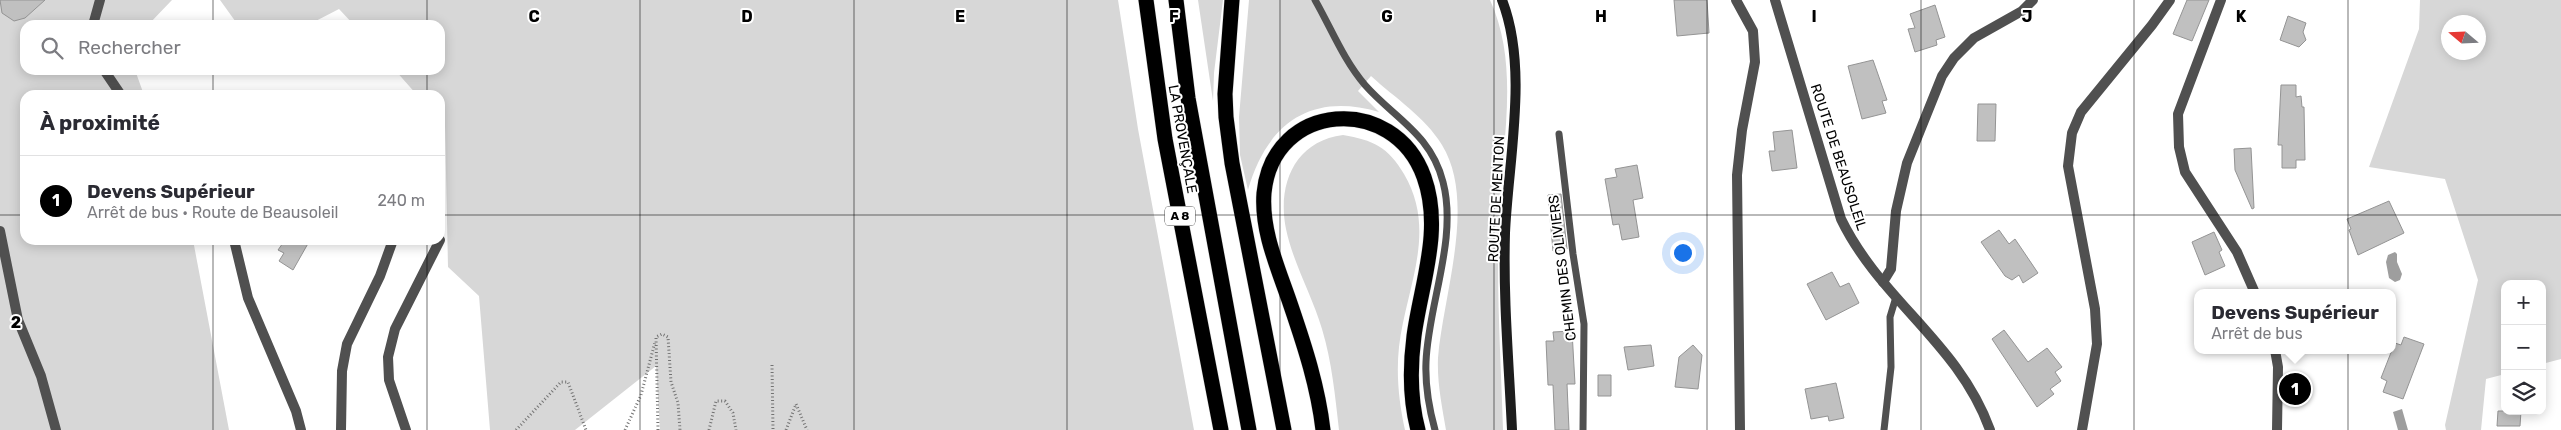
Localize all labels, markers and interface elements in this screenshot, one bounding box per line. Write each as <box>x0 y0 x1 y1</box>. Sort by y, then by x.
text: C <box>528 7 540 26</box>
text: D <box>741 7 753 26</box>
text: E <box>955 7 965 26</box>
text: F <box>1169 7 1179 26</box>
text: G <box>1381 7 1393 26</box>
text: H <box>1595 7 1607 26</box>
text: I <box>1811 7 1817 26</box>
text: J <box>2022 7 2032 26</box>
text: K <box>2236 7 2247 26</box>
north arrow <box>2441 15 2486 60</box>
search box <box>20 20 445 75</box>
icon: search <box>38 34 66 62</box>
text: Rechercher <box>78 36 181 59</box>
street label: ROUTE DE BEAUSOLEIL <box>1807 82 1870 233</box>
street label: LA PROVENÇALE <box>1165 83 1200 195</box>
text: À proximité <box>40 110 160 135</box>
street label: ROUTE DE MENTON <box>1485 135 1508 263</box>
text: Devens Supérieur <box>87 180 255 203</box>
text: 1 <box>52 191 60 210</box>
text: 240 m <box>378 191 425 210</box>
street label: CHEMIN DES OLIVIERS <box>1545 194 1580 342</box>
text: Arrêt de bus · Route de Beausoleil <box>87 203 338 222</box>
road number: A 8 <box>1165 207 1195 226</box>
your location <box>1670 240 1696 266</box>
map controls <box>2501 280 2546 415</box>
button: + <box>2501 280 2546 325</box>
popup <box>2194 289 2396 354</box>
text: Devens Supérieur <box>2211 301 2379 324</box>
text: 2 <box>11 313 21 332</box>
text: Arrêt de bus <box>2211 324 2303 343</box>
button: − <box>2501 325 2546 370</box>
pin: 1 <box>2279 370 2311 408</box>
button: layers <box>2501 370 2546 415</box>

